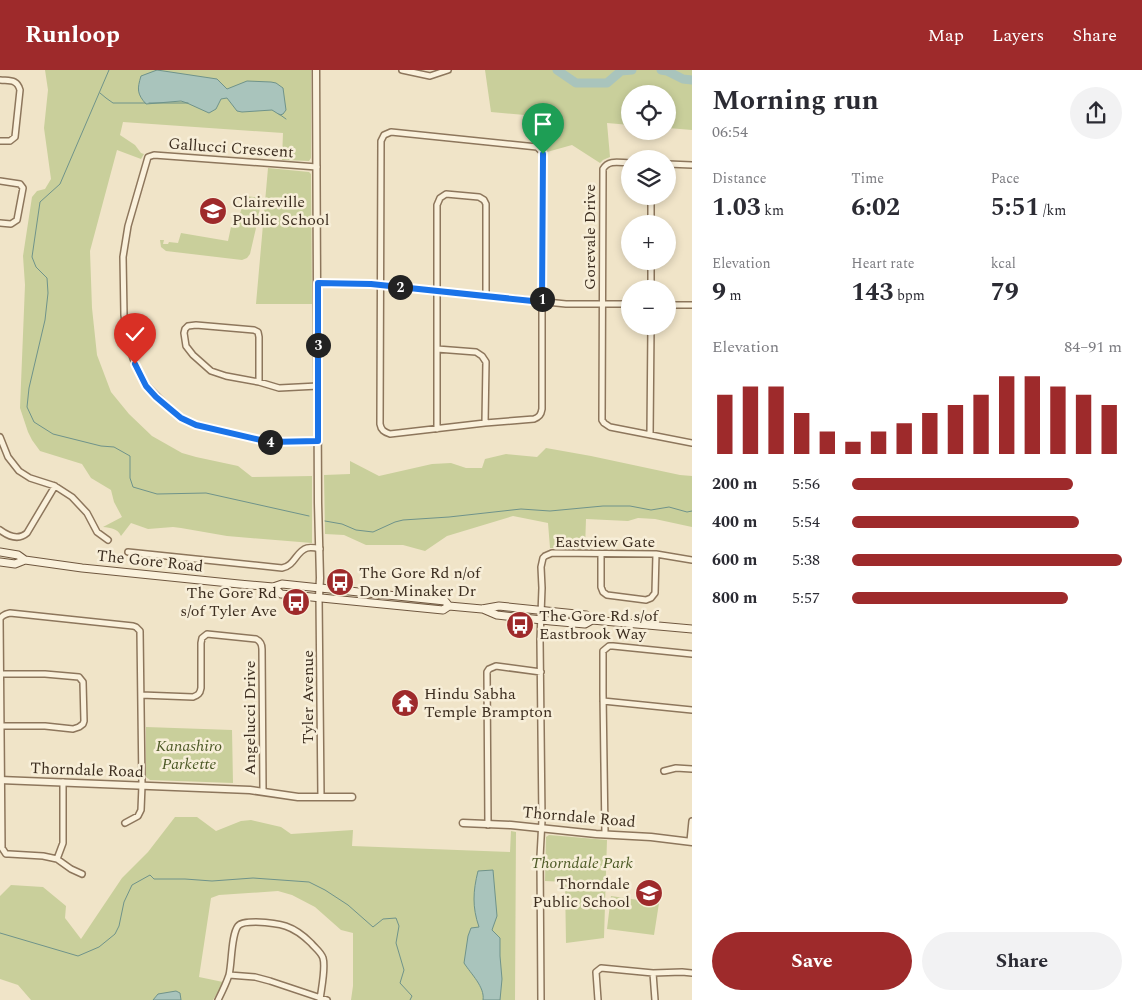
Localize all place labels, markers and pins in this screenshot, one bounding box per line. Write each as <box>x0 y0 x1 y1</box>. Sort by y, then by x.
pin <box>522 103 564 154</box>
place label: Claireville Public School <box>232 190 329 232</box>
school or university icon: Claireville Public School <box>198 196 228 226</box>
pin: 2 <box>388 274 412 300</box>
pin: 1 <box>530 286 554 312</box>
pin <box>114 313 156 364</box>
pin: 3 <box>306 332 330 358</box>
pin: 4 <box>258 430 282 454</box>
place label: The Gore Rd n/of Don Minaker Dr <box>359 561 482 603</box>
bus stop icon: The Gore Rd n/of Don Minaker Dr <box>325 567 355 597</box>
place label: The Gore Rd s/of Tyler Ave <box>180 581 277 623</box>
bus stop icon: The Gore Rd s/of Tyler Ave <box>281 587 311 617</box>
place label: The Gore Rd s/of Eastbrook Way <box>539 604 660 646</box>
bus stop icon: The Gore Rd s/of Eastbrook Way <box>505 610 535 640</box>
place label: Hindu Sabha Temple Brampton <box>424 682 552 724</box>
temple icon: Hindu Sabha Temple Brampton <box>390 688 420 718</box>
place label: Thorndale Public School <box>533 872 630 914</box>
school or university icon: Thorndale Public School <box>634 878 664 908</box>

